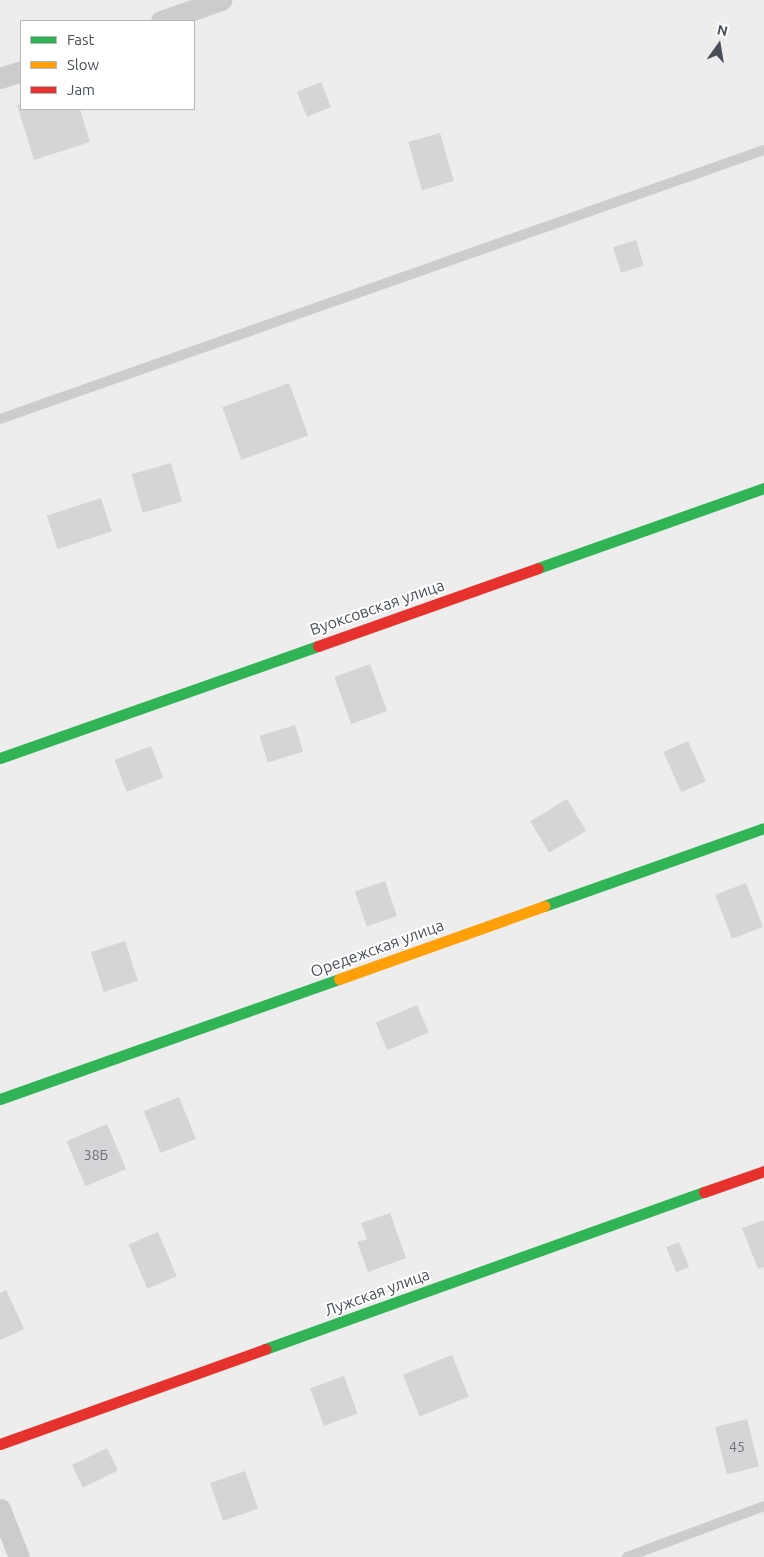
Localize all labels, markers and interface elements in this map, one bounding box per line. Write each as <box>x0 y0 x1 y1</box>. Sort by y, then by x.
legend <box>20 20 195 110</box>
north arrow <box>694 20 744 70</box>
text: N <box>715 21 729 39</box>
text: Fast <box>67 31 94 48</box>
text: Slow <box>67 56 99 73</box>
text: Jam <box>67 81 95 98</box>
street label: Вуоксовская улица <box>307 575 447 639</box>
street label: Оредежская улица <box>308 915 446 981</box>
house number: 38Б <box>84 1147 108 1163</box>
street label: Лужская улица <box>322 1264 432 1320</box>
house number: 45 <box>729 1439 745 1455</box>

